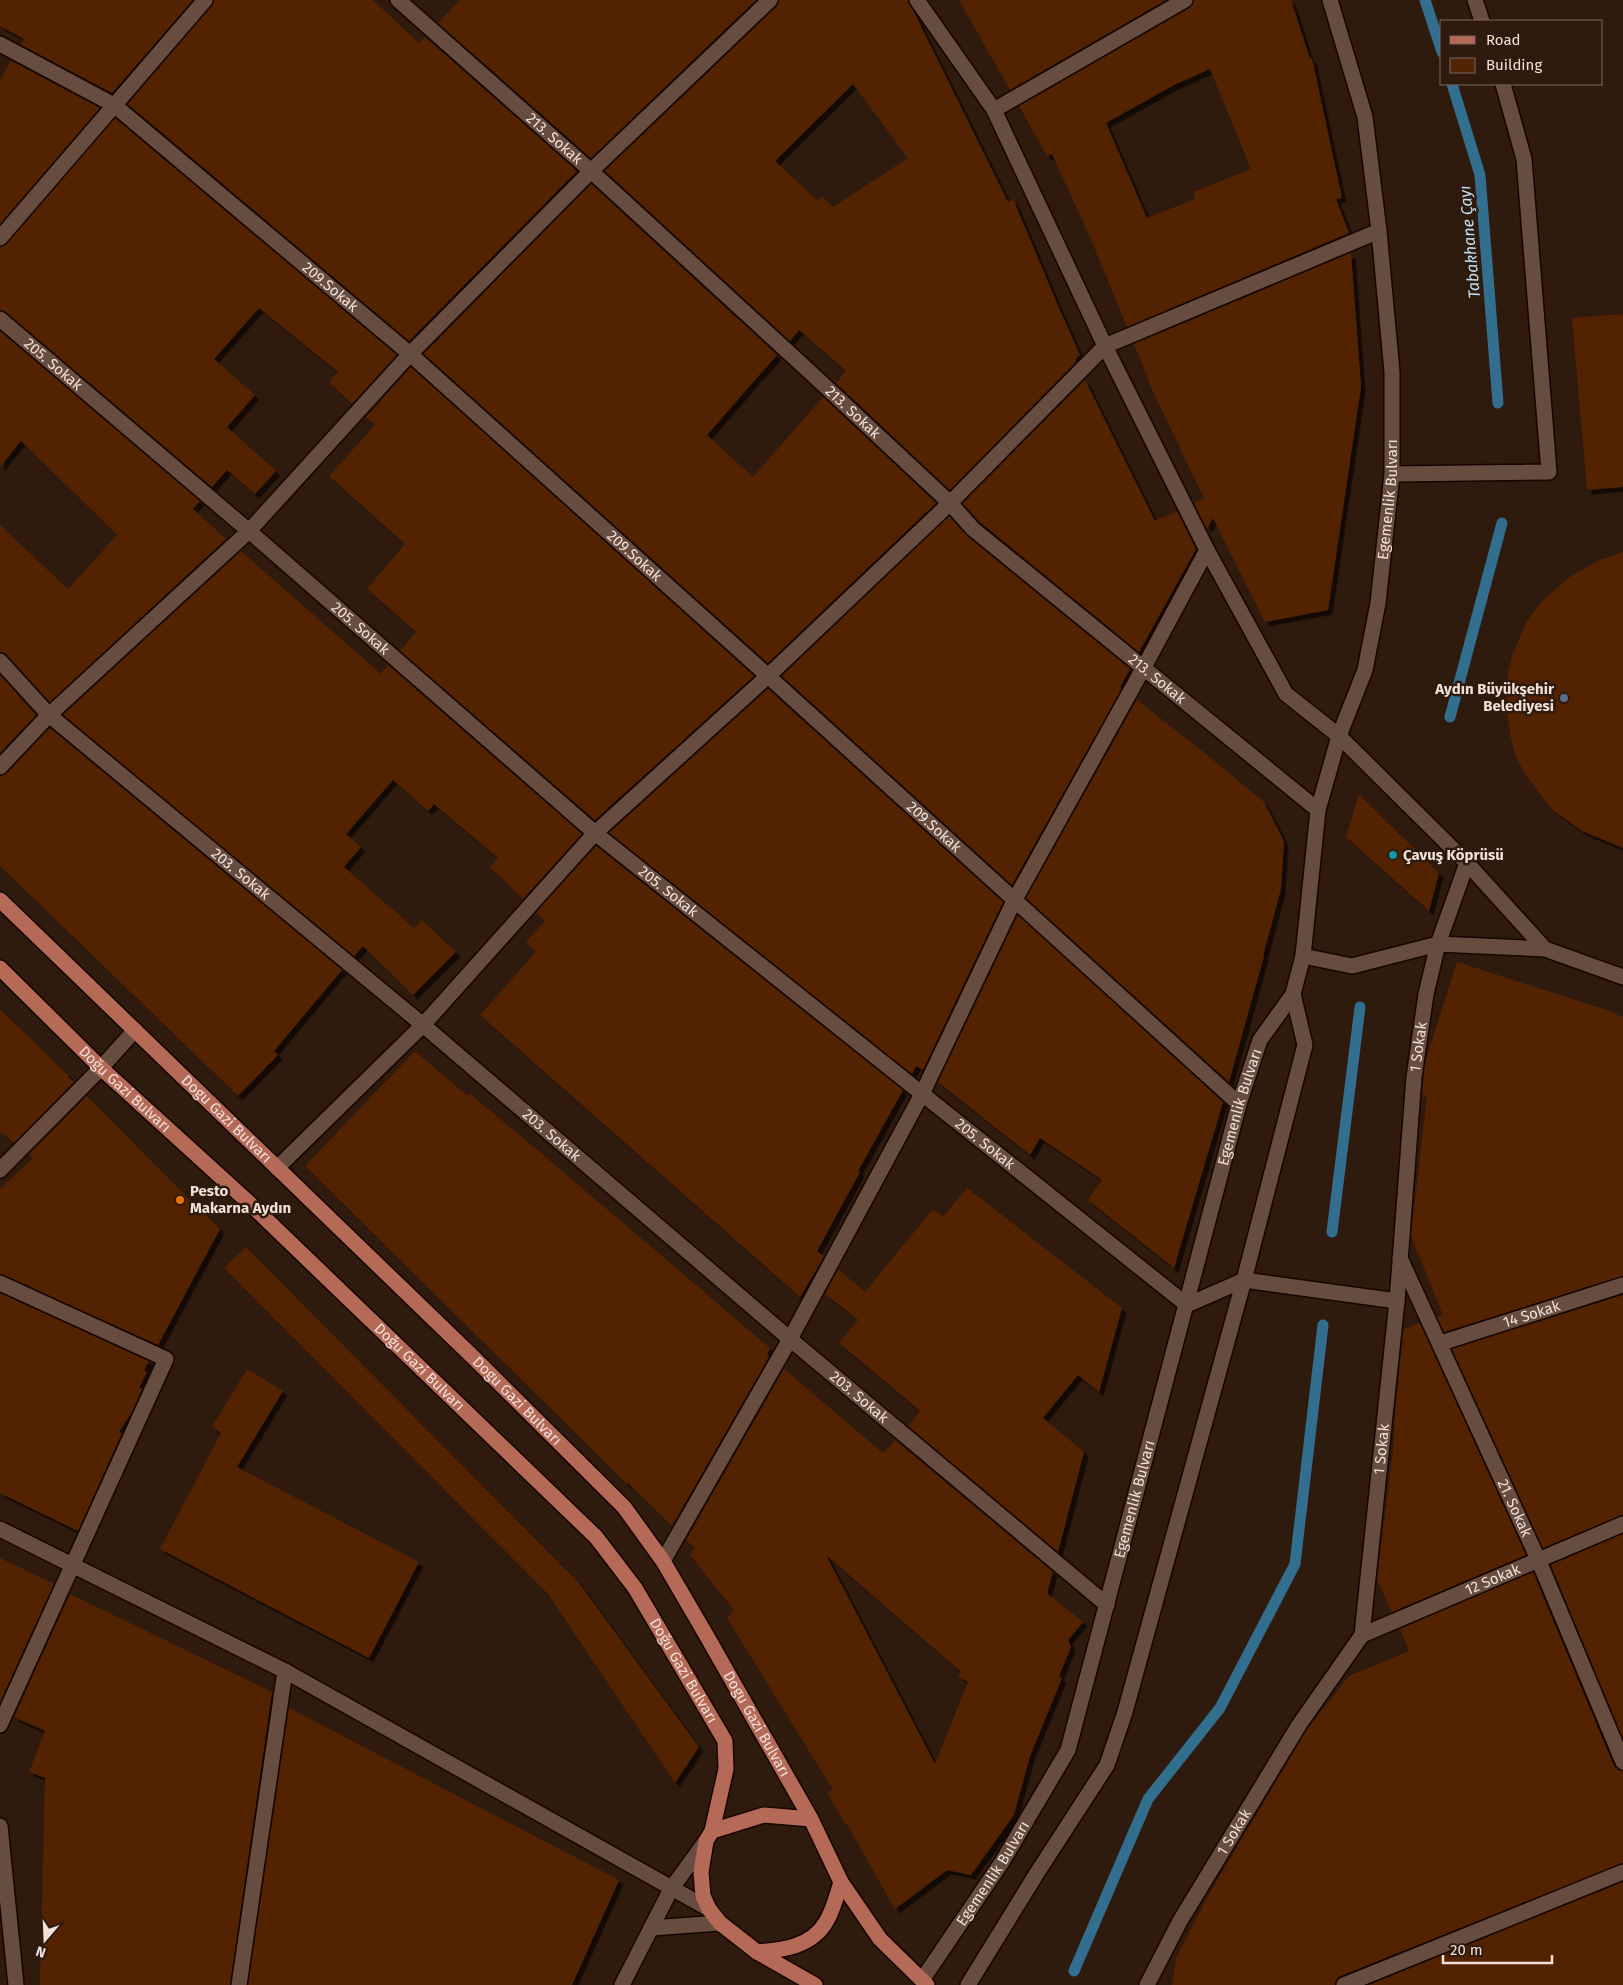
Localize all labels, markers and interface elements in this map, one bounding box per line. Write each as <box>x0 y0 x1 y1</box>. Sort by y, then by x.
legend <box>1440 20 1603 85</box>
text: Road <box>1486 31 1521 49</box>
text: Building <box>1486 56 1542 74</box>
street label: 213. Sokak <box>523 109 586 168</box>
water label: Tabakhane Çayı <box>1455 185 1485 299</box>
street label: 209.Sokak <box>299 258 362 316</box>
street label: 205. Sokak <box>20 334 86 395</box>
street label: 213. Sokak <box>822 382 885 443</box>
street label: Egemenlik Bulvarı <box>1374 439 1401 561</box>
street label: 209.Sokak <box>603 527 666 585</box>
street label: 205. Sokak <box>328 598 393 659</box>
street label: 213. Sokak <box>1125 650 1190 708</box>
place label: Aydın Büyükşehir Belediyesi <box>1434 680 1555 715</box>
marker: Aydın Büyükşehir Belediyesi <box>1558 692 1570 704</box>
street label: 209.Sokak <box>903 798 965 856</box>
street label: 203. Sokak <box>208 844 274 904</box>
place label: Çavuş Köprüsü <box>1403 846 1504 865</box>
marker: Çavuş Köprüsü <box>1387 849 1399 861</box>
street label: 205. Sokak <box>635 862 702 921</box>
street label: 1 Sokak <box>1406 1020 1431 1073</box>
street label: Doğu Gazi Bulvarı <box>75 1042 175 1136</box>
street label: Egemenlik Bulvarı <box>1214 1046 1266 1168</box>
street label: Dogu Gazi Bulvarı <box>178 1071 275 1167</box>
street label: 203. Sokak <box>519 1105 585 1165</box>
street label: 205. Sokak <box>951 1115 1019 1173</box>
place label: Pesto Makarna Aydın <box>190 1182 291 1217</box>
marker: Pesto Makarna Aydın <box>174 1194 186 1206</box>
street label: 14 Sokak <box>1501 1297 1563 1332</box>
street label: Doğu Gazi Bulvarı <box>370 1319 468 1415</box>
street label: Dogu Gazi Bulvarı <box>469 1353 566 1449</box>
street label: 203. Sokak <box>826 1367 892 1427</box>
street label: 1 Sokak <box>1370 1423 1393 1475</box>
street label: Egemenlik Bulvarı <box>1110 1438 1159 1560</box>
street label: 21. Sokak <box>1494 1476 1536 1540</box>
street label: 12 Sokak <box>1462 1560 1523 1599</box>
street label: Doğu Gazi Bulvarı <box>646 1615 721 1726</box>
street label: Dogu Gazi Bulvarı <box>720 1668 794 1780</box>
street label: 1 Sokak <box>1213 1805 1255 1858</box>
street label: Egemenlik Bulvarı <box>952 1818 1033 1929</box>
north arrow <box>20 1915 70 1965</box>
scale bar <box>1443 1932 1552 1964</box>
text: 20 m <box>1450 1941 1483 1959</box>
text: N <box>34 1942 48 1961</box>

